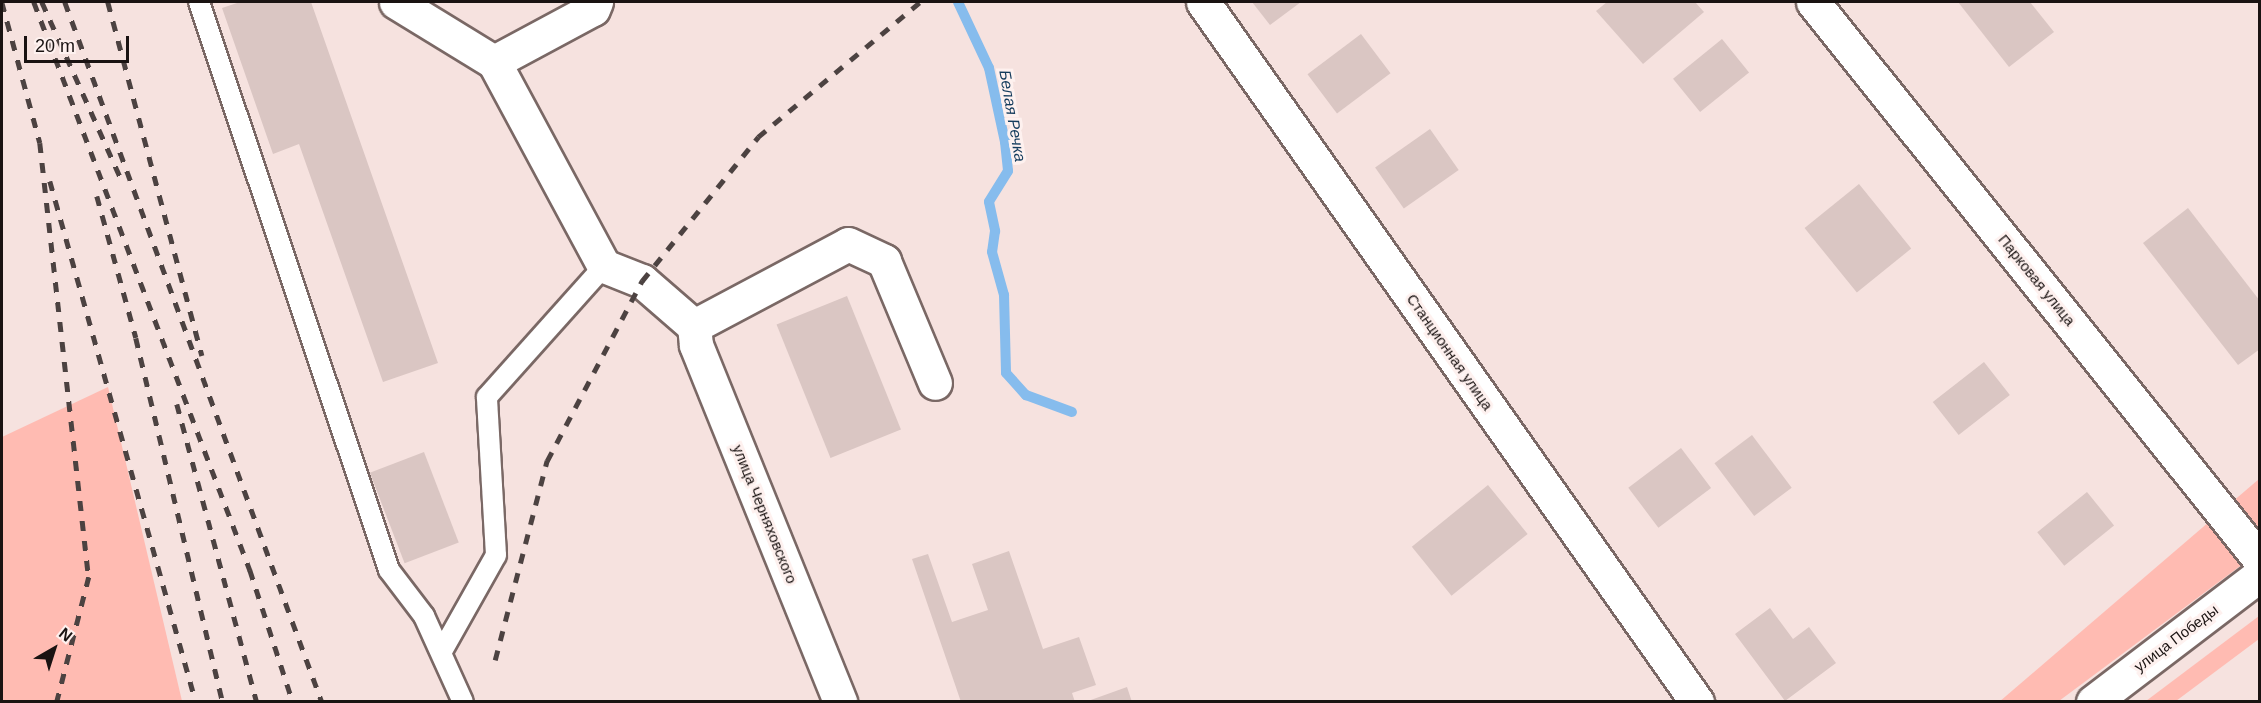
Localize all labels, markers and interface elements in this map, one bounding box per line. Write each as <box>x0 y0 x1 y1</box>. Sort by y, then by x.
scale bar <box>27 24 132 62</box>
text: 20 m <box>35 36 75 56</box>
water label: Белая Речка <box>994 69 1030 163</box>
street label: Парковая улица <box>1995 231 2079 329</box>
street label: Станционная улица <box>1403 290 1497 414</box>
street label: улица Черняховского <box>729 442 801 586</box>
street label: улица Победы <box>2130 601 2222 675</box>
north arrow <box>24 619 84 679</box>
text: N <box>56 624 75 645</box>

